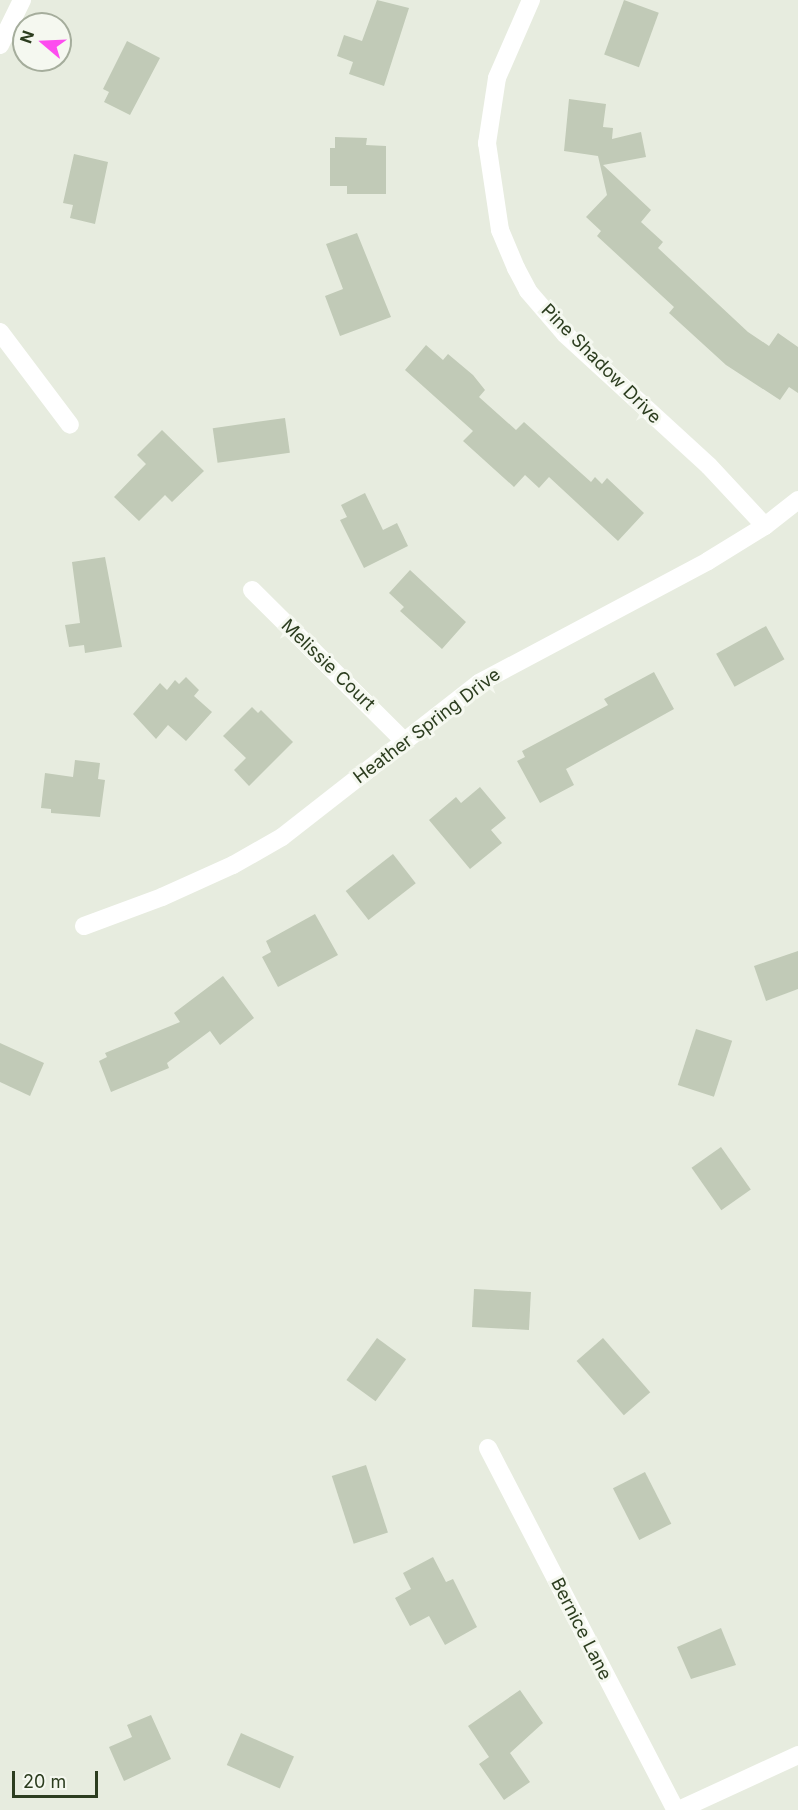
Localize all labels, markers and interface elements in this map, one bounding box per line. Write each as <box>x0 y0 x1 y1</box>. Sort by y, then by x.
north arrow <box>12 12 72 72</box>
text: N <box>15 28 38 46</box>
street label: Pine Shadow Drive <box>537 300 665 428</box>
street label: Melissie Court <box>277 615 379 715</box>
street label: Heather Spring Drive <box>349 664 505 788</box>
street label: Bernice Lane <box>546 1574 616 1684</box>
scale bar <box>15 1759 100 1797</box>
text: 20 m <box>23 1771 66 1792</box>

